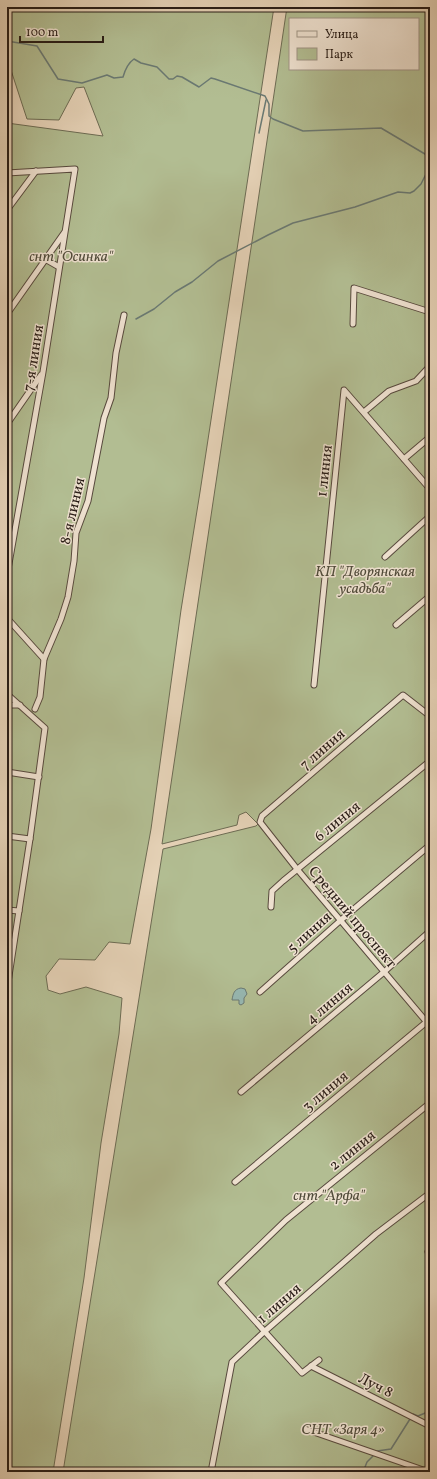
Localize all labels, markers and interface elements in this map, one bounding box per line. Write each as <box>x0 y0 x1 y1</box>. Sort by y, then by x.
scale bar <box>20 18 103 44</box>
legend <box>289 18 419 70</box>
text: 100 m <box>26 25 59 41</box>
text: Улица <box>325 27 358 43</box>
text: Парк <box>325 47 353 63</box>
park label: снт "Осинка" <box>29 247 114 268</box>
street label: 7-я линия <box>19 323 50 393</box>
street label: 1 линия <box>312 444 339 498</box>
street label: 8-я линия <box>56 476 91 547</box>
park label: КП "Дворянская усадьба" <box>315 562 415 600</box>
street label: 7 линия <box>296 724 350 776</box>
street label: 6 линия <box>310 797 366 847</box>
street label: Средний проспект <box>303 862 401 974</box>
street label: 5 линия <box>283 907 337 959</box>
street label: 4 линия <box>302 978 358 1030</box>
street label: 3 линия <box>298 1067 354 1118</box>
street label: 2 линия <box>325 1126 381 1176</box>
park label: снт "Арфа" <box>293 1186 366 1207</box>
street label: 1 линия <box>253 1279 307 1329</box>
street label: Луч 8 <box>354 1369 396 1404</box>
park label: СНТ «Заря 4» <box>301 1420 385 1441</box>

